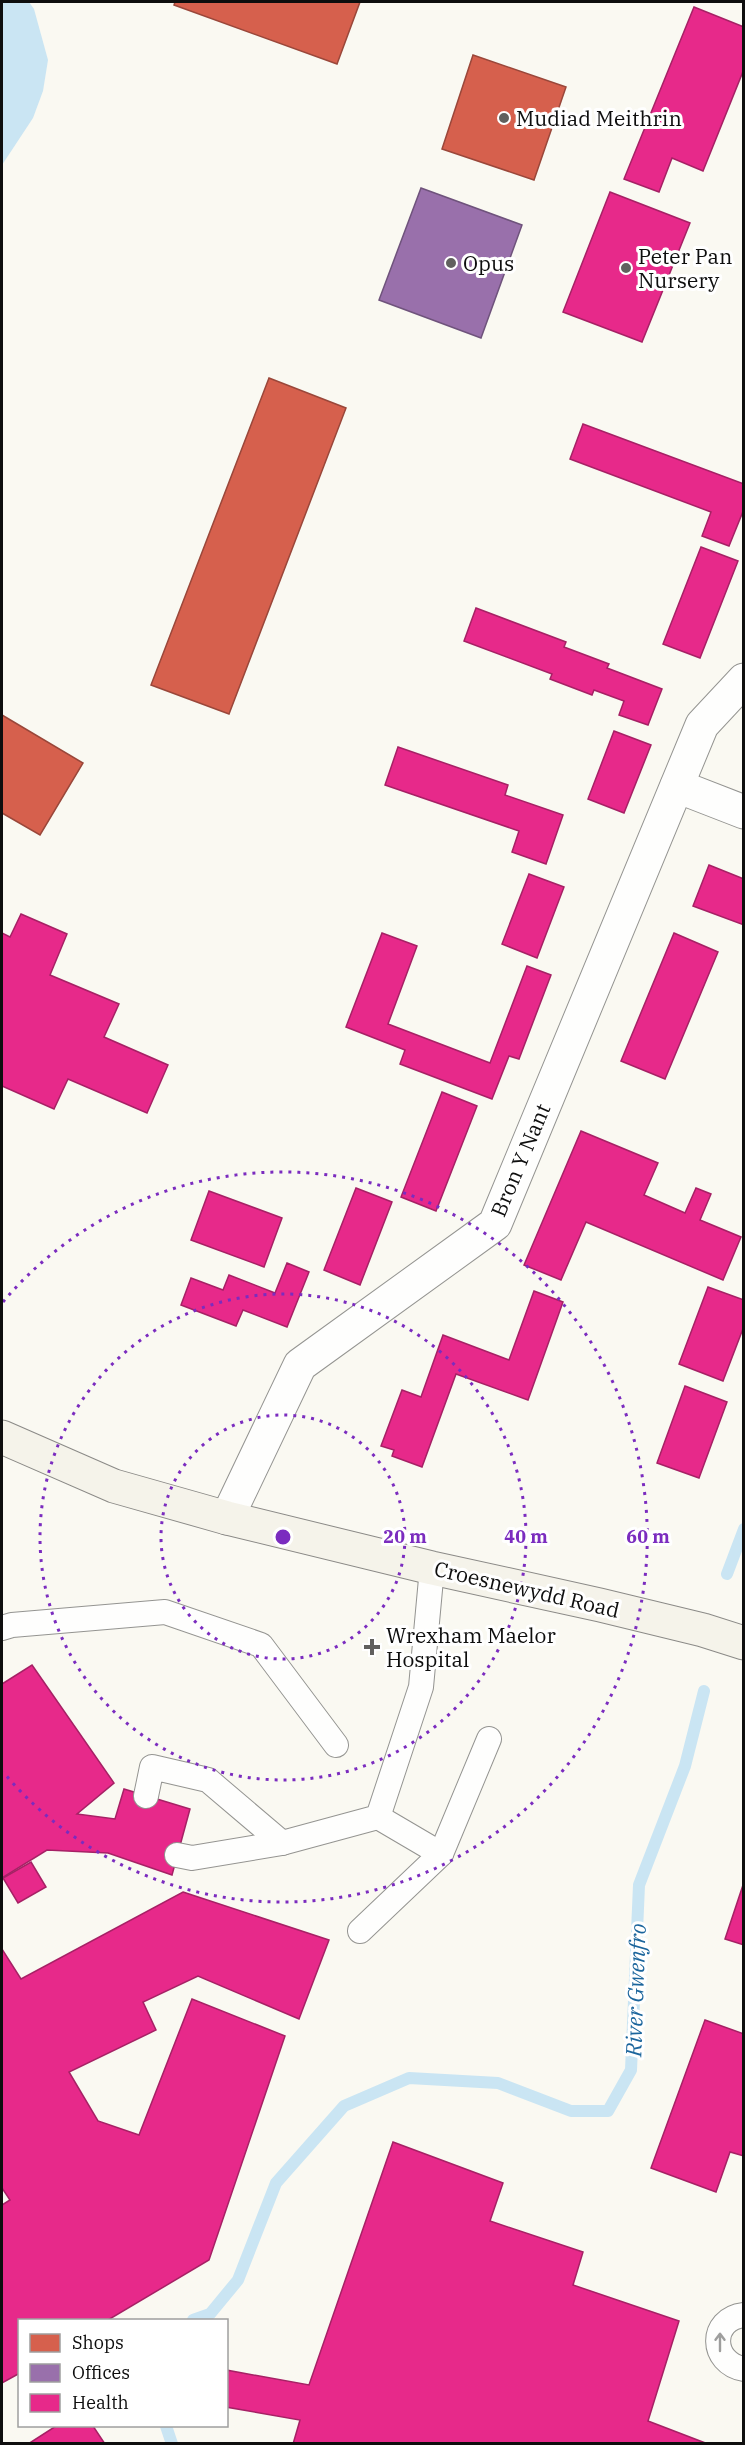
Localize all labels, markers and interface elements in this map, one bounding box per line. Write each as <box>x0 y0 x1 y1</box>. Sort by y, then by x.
place label: Mudiad Meithrin <box>516 104 682 132</box>
marker: Mudiad Meithrin <box>497 111 511 125</box>
place label: Peter Pan Nursery <box>638 242 733 294</box>
place label: Opus <box>463 249 514 277</box>
marker: Opus <box>444 256 458 270</box>
marker: Peter Pan Nursery <box>619 261 633 275</box>
street label: Bron Y Nant <box>484 1099 556 1221</box>
text: 20 m <box>383 1525 427 1548</box>
text: 40 m <box>504 1525 548 1548</box>
text: 60 m <box>626 1525 670 1548</box>
centre of rings <box>273 1527 293 1547</box>
street label: Croesnewydd Road <box>432 1554 623 1624</box>
place label: Wrexham Maelor Hospital <box>386 1621 556 1673</box>
marker: Wrexham Maelor Hospital <box>363 1638 381 1656</box>
water label: River Gwenfro <box>618 1923 652 2058</box>
legend <box>18 2319 228 2427</box>
text: Shops <box>72 2331 124 2354</box>
one-way arrow <box>714 2333 726 2352</box>
text: Offices <box>72 2361 130 2384</box>
text: Health <box>72 2391 129 2414</box>

